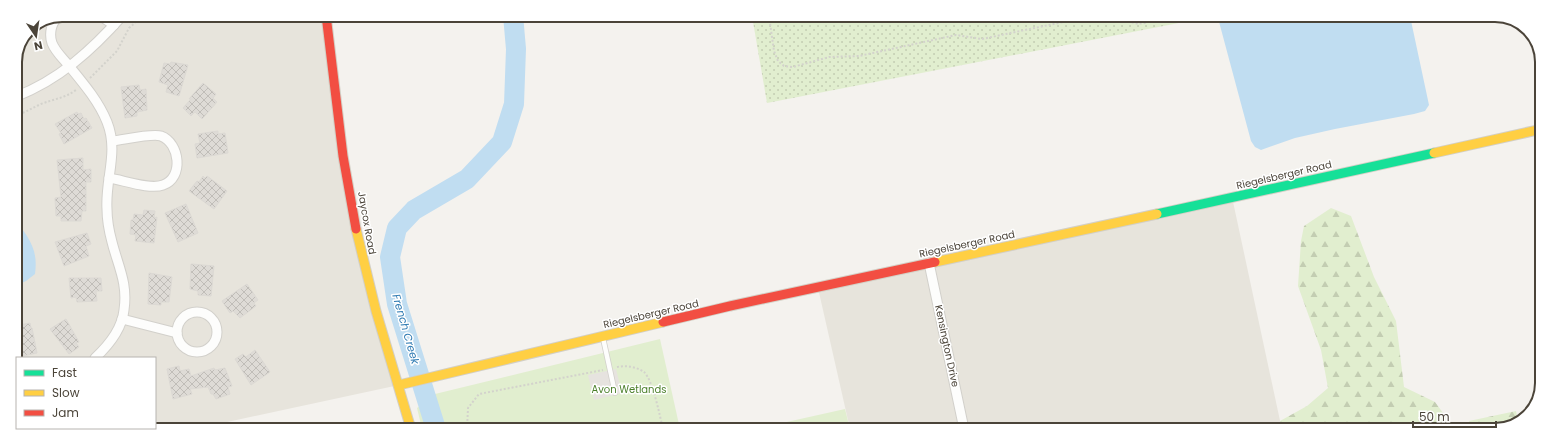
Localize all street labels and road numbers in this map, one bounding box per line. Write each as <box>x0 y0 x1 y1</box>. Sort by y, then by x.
street label: Riegelsberger Road <box>1235 157 1333 193</box>
street label: Jaycox Road <box>354 190 380 256</box>
street label: Riegelsberger Road <box>918 227 1016 261</box>
street label: Riegelsberger Road <box>602 296 700 332</box>
street label: Kensington Drive <box>931 304 963 388</box>

